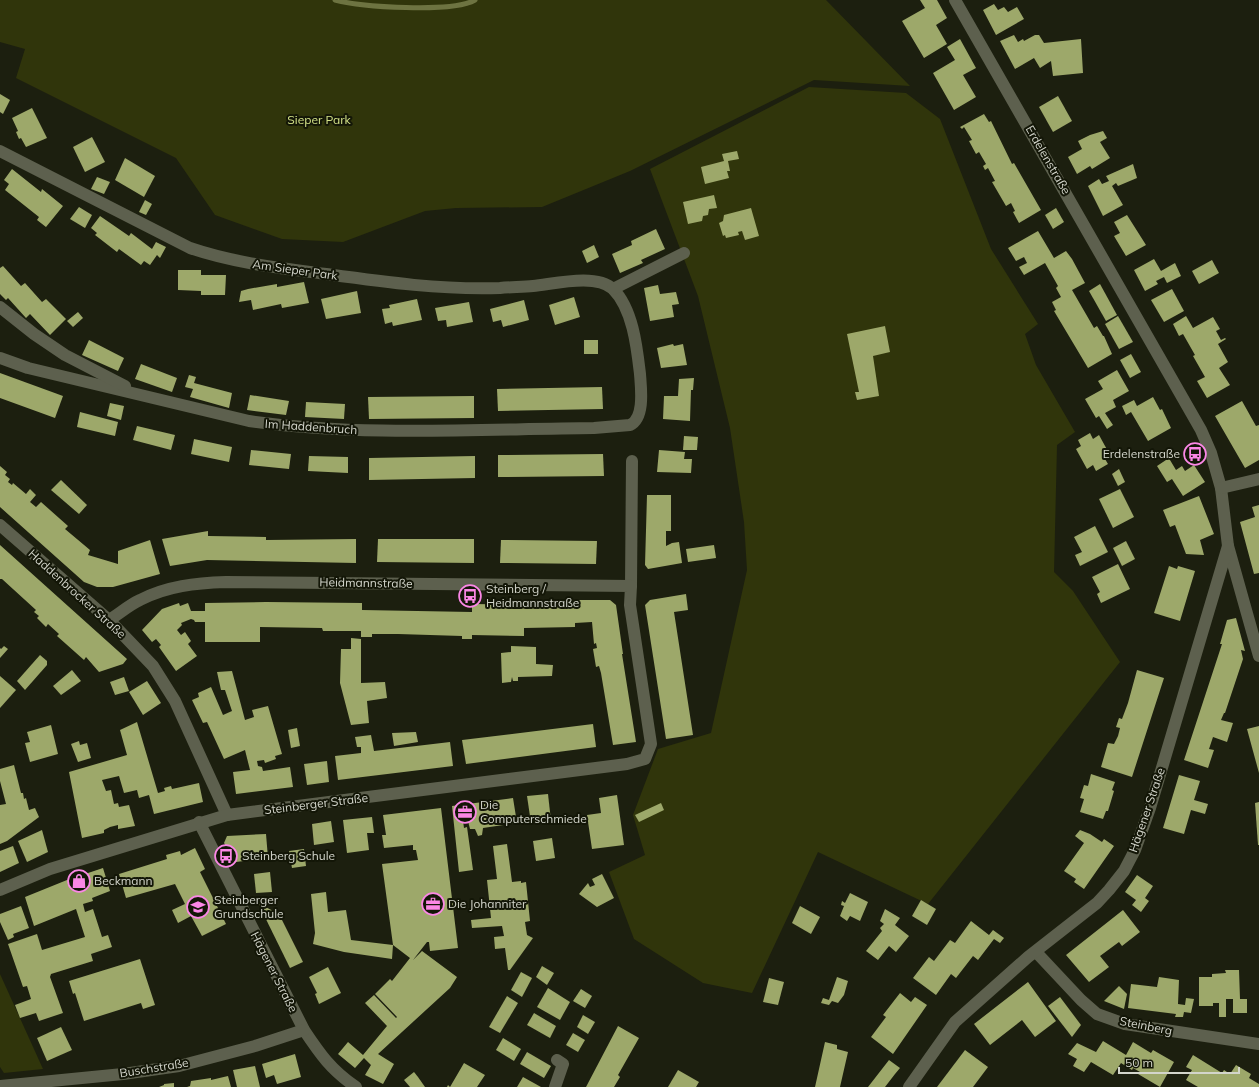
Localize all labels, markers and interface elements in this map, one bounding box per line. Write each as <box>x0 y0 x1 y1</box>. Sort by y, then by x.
park label: Sieper Park <box>287 112 351 127</box>
street label: Erdelenstraße <box>1023 123 1074 197</box>
street label: Am Sieper Park <box>252 256 339 283</box>
street label: Im Haddenbruch <box>264 416 358 437</box>
bus stop icon: Erdelenstraße <box>1182 441 1208 467</box>
place label: Erdelenstraße <box>1103 446 1180 461</box>
street label: Haddenbrocker Straße <box>26 546 129 641</box>
street label: Heidmannstraße <box>319 574 413 591</box>
place label: Steinberg / Heidmannstraße <box>486 581 579 610</box>
bus stop icon: Steinberg / Heidmannstraße <box>457 583 483 609</box>
street label: Hägener Straße <box>1125 766 1168 854</box>
street label: Steinberger Straße <box>263 790 369 817</box>
place label: Die Computerschmiede <box>480 797 587 826</box>
office icon: Die Computerschmiede <box>452 799 478 825</box>
bus stop icon: Steinberg Schule <box>213 843 239 869</box>
place label: Steinberg Schule <box>242 848 335 863</box>
shop icon: Beckmann <box>66 868 92 894</box>
place label: Beckmann <box>94 873 153 888</box>
office icon: Die Johanniter <box>420 891 446 917</box>
place label: Steinberger Grundschule <box>214 892 284 921</box>
school or university icon: Steinberger Grundschule <box>185 894 211 920</box>
place label: Die Johanniter <box>448 896 527 911</box>
street label: Hägener Straße <box>248 929 301 1015</box>
street label: Steinberg <box>1119 1013 1174 1038</box>
scale bar <box>1119 1049 1239 1075</box>
street label: Buschstraße <box>118 1055 190 1080</box>
text: 50 m <box>1125 1055 1153 1070</box>

